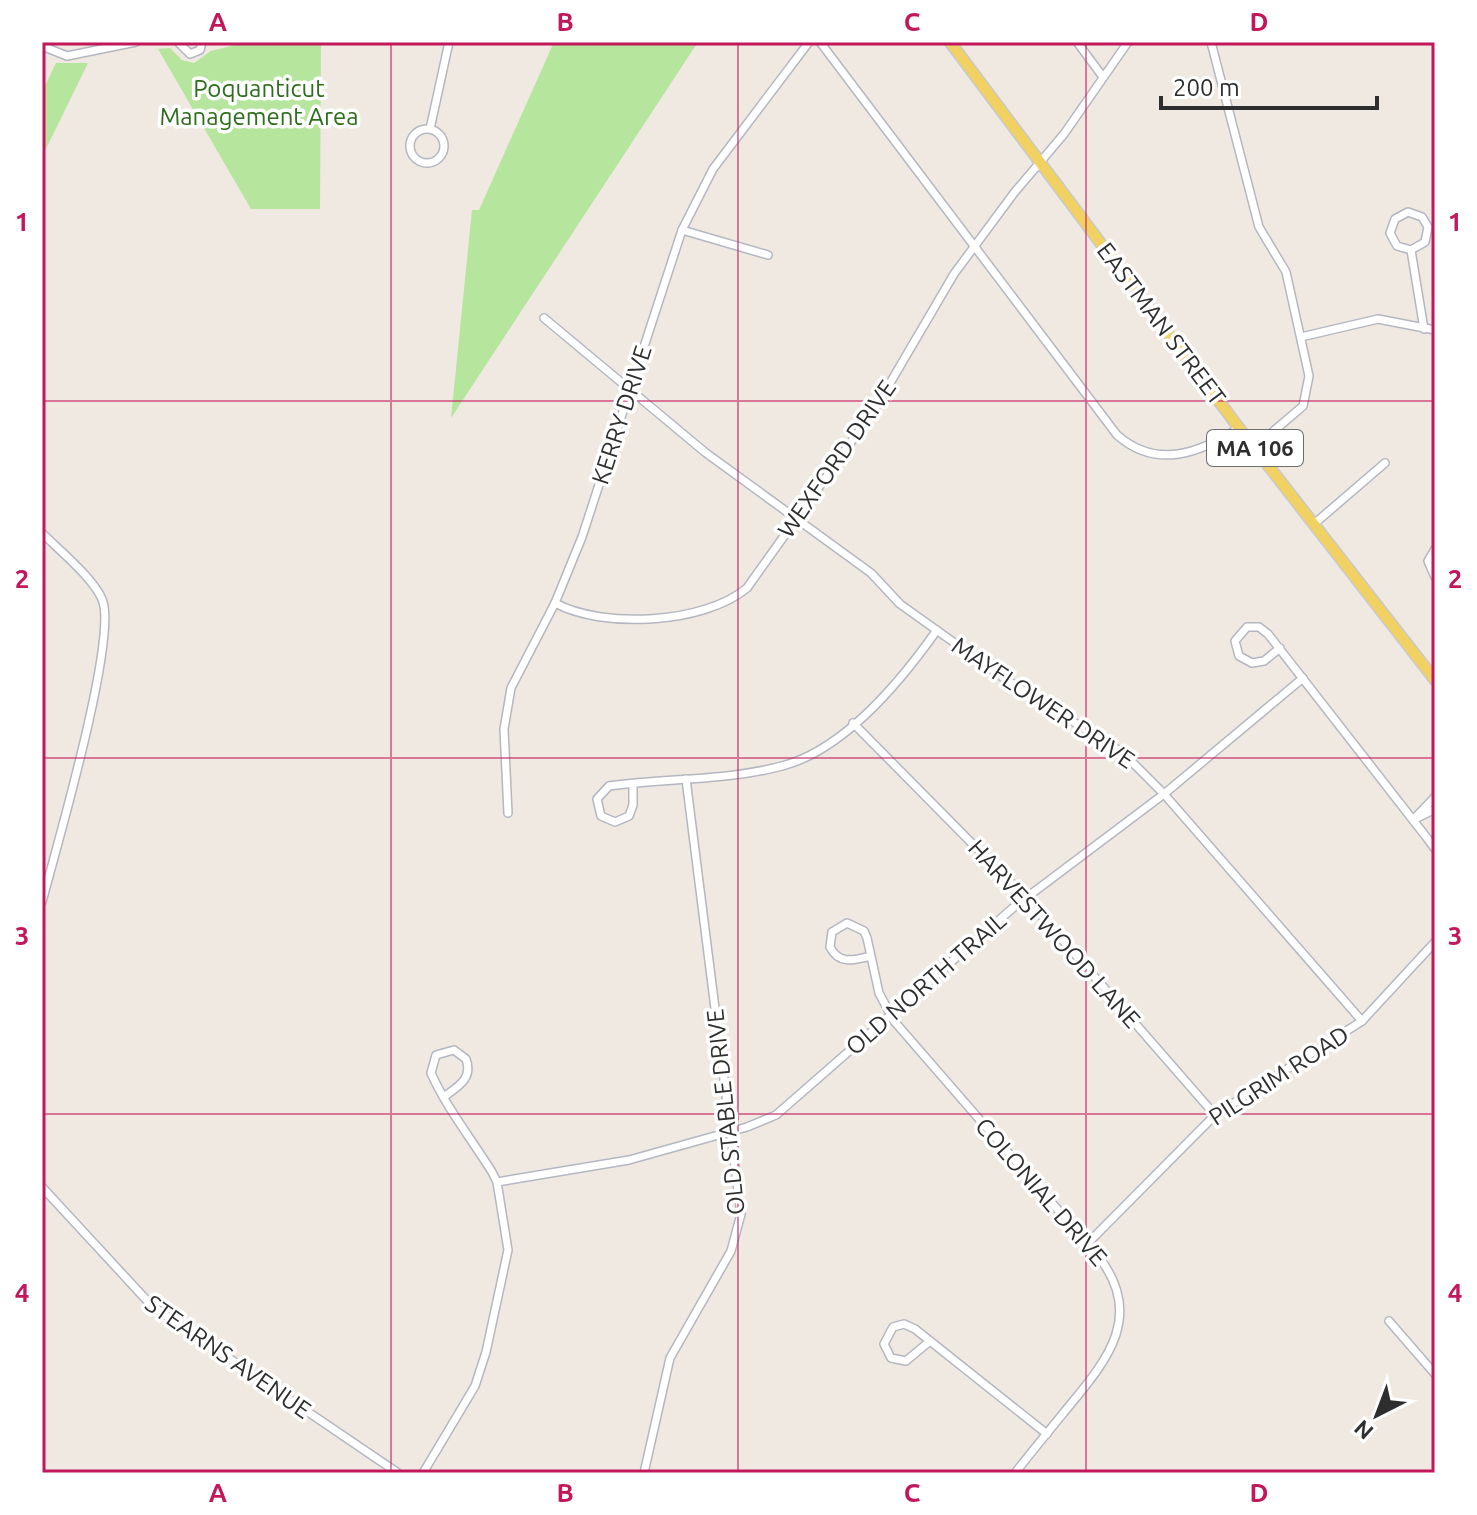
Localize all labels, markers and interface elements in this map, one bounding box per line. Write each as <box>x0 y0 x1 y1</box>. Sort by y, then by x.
text: A <box>209 7 228 36</box>
text: B <box>556 7 574 36</box>
text: C <box>904 7 921 36</box>
text: D <box>1250 7 1268 36</box>
scale bar <box>1161 60 1377 110</box>
text: 200 m <box>1173 74 1240 101</box>
park label: Poquanticut Management Area <box>159 75 359 130</box>
text: 1 <box>15 207 29 236</box>
text: 1 <box>1448 207 1462 236</box>
street label: EASTMAN STREET <box>1092 237 1231 410</box>
street label: KERRY DRIVE <box>586 342 657 487</box>
street label: WEXFORD DRIVE <box>772 375 901 543</box>
road number: MA 106 <box>1207 430 1303 466</box>
text: 2 <box>15 564 29 593</box>
text: 2 <box>1448 564 1462 593</box>
street label: MAYFLOWER DRIVE <box>947 632 1140 774</box>
street label: HARVESTWOOD LANE <box>963 834 1146 1033</box>
street label: OLD NORTH TRAIL <box>840 907 1011 1060</box>
text: 3 <box>15 921 29 950</box>
text: 3 <box>1448 921 1462 950</box>
street label: OLD STABLE DRIVE <box>701 1008 750 1216</box>
street label: PILGRIM ROAD <box>1204 1020 1354 1131</box>
street label: COLONIAL DRIVE <box>970 1112 1113 1271</box>
text: 4 <box>15 1278 29 1307</box>
text: 4 <box>1448 1278 1462 1307</box>
street label: STEARNS AVENUE <box>140 1289 316 1424</box>
north arrow <box>1337 1375 1417 1455</box>
text: N <box>1349 1415 1378 1445</box>
text: A <box>209 1478 228 1507</box>
text: B <box>556 1478 574 1507</box>
text: C <box>904 1478 921 1507</box>
text: D <box>1250 1478 1268 1507</box>

